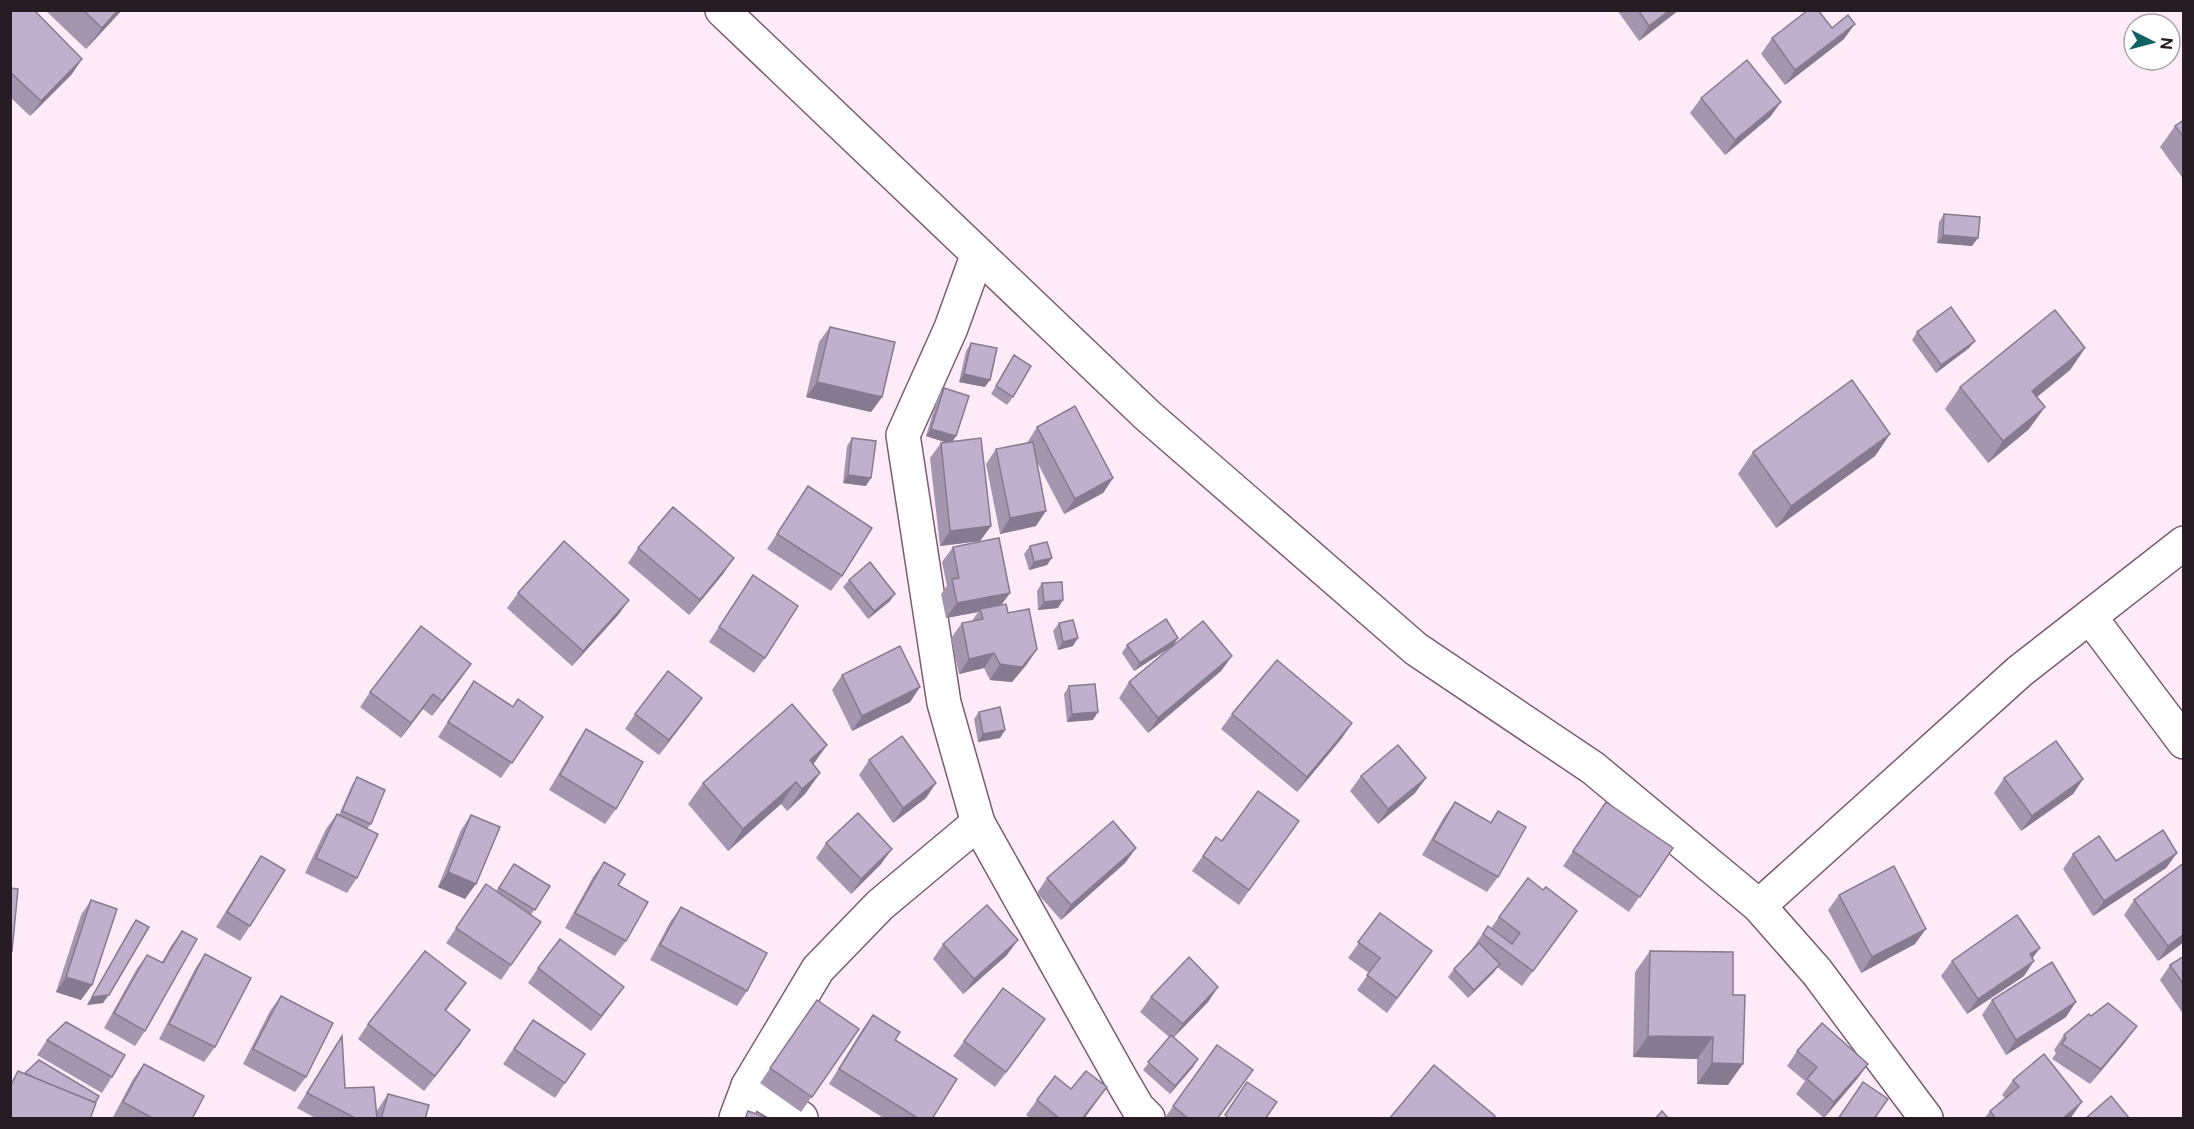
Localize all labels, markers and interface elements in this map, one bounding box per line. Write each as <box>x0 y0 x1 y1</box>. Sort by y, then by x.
north arrow <box>2122 12 2182 72</box>
text: N <box>2156 36 2177 51</box>

